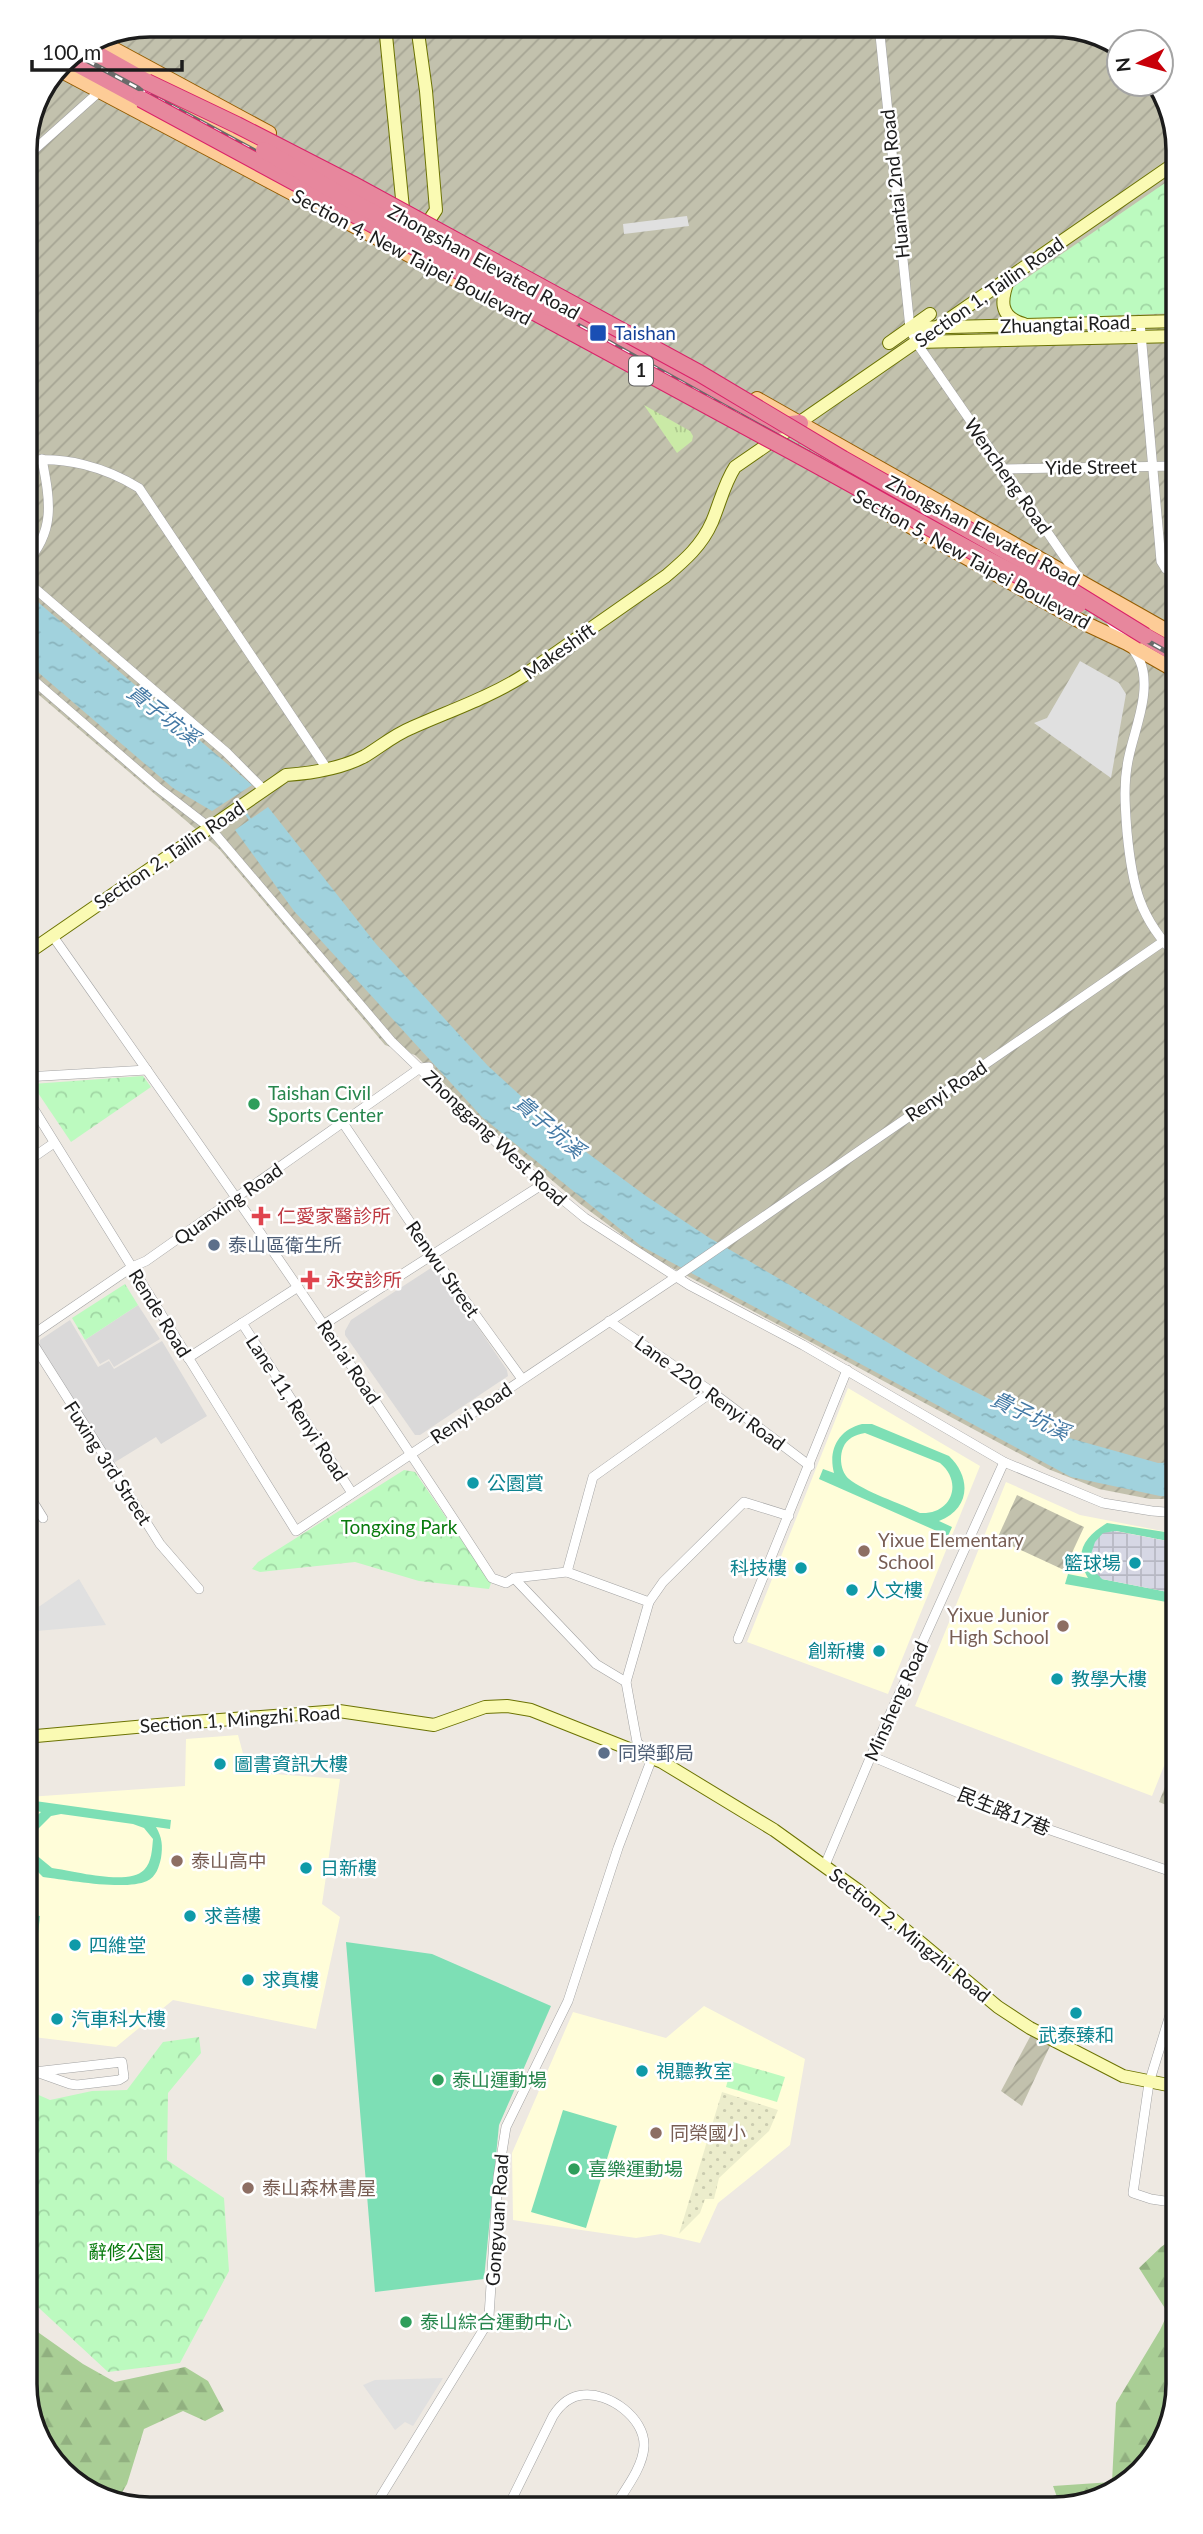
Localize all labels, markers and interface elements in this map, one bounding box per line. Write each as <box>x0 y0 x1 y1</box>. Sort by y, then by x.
scale bar <box>32 28 182 72</box>
north arrow <box>1105 28 1175 98</box>
text: 100 m <box>42 39 101 64</box>
text: N <box>1110 56 1135 73</box>
street label: Huantai 2nd Road <box>875 108 914 260</box>
street label: Section 4, New Taipei Boulevard <box>289 184 536 330</box>
street label: Zhongshan Elevated Road <box>384 199 584 324</box>
street label: Section 1, Tailin Road <box>910 232 1068 352</box>
street label: Zhuangtai Road <box>999 310 1131 337</box>
place label: Taishan <box>614 321 676 344</box>
marker: Taishan <box>588 323 608 343</box>
road number: 1 <box>629 356 653 386</box>
street label: Wencheng Road <box>960 413 1057 538</box>
street label: Yide Street <box>1045 454 1137 479</box>
street label: Zhongshan Elevated Road <box>883 470 1084 591</box>
street label: Section 5, New Taipei Boulevard <box>850 484 1095 634</box>
street label: Makeshift <box>518 618 599 684</box>
water label: 貴子坑溪 <box>123 678 207 751</box>
street label: Section 2, Tailin Road <box>89 796 248 914</box>
street label: Renyi Road <box>901 1055 991 1126</box>
street label: Zhonggang West Road <box>419 1065 572 1210</box>
place label: Taishan Civil Sports Center <box>268 1081 383 1126</box>
water label: 貴子坑溪 <box>510 1089 592 1164</box>
marker: Taishan Civil Sports Center <box>246 1096 262 1112</box>
street label: Quanxing Road <box>169 1158 286 1249</box>
place label: 仁愛家醫診所 <box>277 1204 391 1227</box>
marker: 仁愛家醫診所 <box>251 1206 271 1226</box>
street label: Renwu Street <box>402 1216 485 1321</box>
place label: 泰山區衛生所 <box>228 1233 342 1256</box>
marker: 泰山區衛生所 <box>206 1237 222 1253</box>
street label: Rende Road <box>124 1264 197 1361</box>
place label: 永安診所 <box>326 1268 402 1291</box>
marker: 永安診所 <box>300 1270 320 1290</box>
street label: Ren'ai Road <box>313 1315 386 1408</box>
street label: Lane 220, Renyi Road <box>631 1330 790 1455</box>
street label: Lane 11, Renyi Road <box>242 1331 353 1485</box>
street label: Renyi Road <box>426 1377 516 1448</box>
water label: 貴子坑溪 <box>987 1385 1077 1446</box>
street label: Fuxing 3rd Street <box>60 1396 157 1529</box>
place label: 公園賞 <box>487 1471 544 1494</box>
marker: 公園賞 <box>465 1475 481 1491</box>
park label: Tongxing Park <box>341 1515 458 1538</box>
place label: Yixue Elementary School <box>878 1528 1024 1573</box>
marker: Yixue Elementary School <box>856 1543 872 1559</box>
place label: 籃球場 <box>1064 1551 1121 1574</box>
marker: 籃球場 <box>1127 1555 1143 1571</box>
place label: 科技樓 <box>730 1556 787 1579</box>
marker: 科技樓 <box>793 1560 809 1576</box>
place label: 人文樓 <box>866 1578 923 1601</box>
marker: 人文樓 <box>844 1582 860 1598</box>
place label: Yixue Junior High School <box>947 1603 1049 1648</box>
marker: Yixue Junior High School <box>1055 1618 1071 1634</box>
street label: Minsheng Road <box>859 1637 932 1764</box>
place label: 創新樓 <box>808 1639 865 1662</box>
marker: 創新樓 <box>871 1643 887 1659</box>
place label: 教學大樓 <box>1071 1667 1147 1690</box>
marker: 教學大樓 <box>1049 1671 1065 1687</box>
street label: Section 1, Mingzhi Road <box>139 1700 341 1737</box>
place label: 同榮郵局 <box>618 1741 694 1764</box>
marker: 同榮郵局 <box>596 1745 612 1761</box>
place label: 圖書資訊大樓 <box>234 1752 348 1775</box>
marker: 圖書資訊大樓 <box>212 1756 228 1772</box>
street label: 民生路17巷 <box>954 1782 1054 1840</box>
place label: 泰山高中 <box>191 1849 267 1872</box>
marker: 泰山高中 <box>169 1853 185 1869</box>
place label: 日新樓 <box>320 1856 377 1879</box>
marker: 日新樓 <box>298 1860 314 1876</box>
street label: Section 2, Mingzhi Road <box>825 1862 996 2007</box>
place label: 求善樓 <box>204 1904 261 1927</box>
marker: 求善樓 <box>182 1908 198 1924</box>
place label: 四維堂 <box>89 1933 146 1956</box>
marker: 四維堂 <box>67 1937 83 1953</box>
place label: 求真樓 <box>262 1968 319 1991</box>
marker: 求真樓 <box>240 1972 256 1988</box>
marker: 武泰臻和 <box>1068 2005 1084 2021</box>
place label: 汽車科大樓 <box>71 2007 166 2030</box>
marker: 汽車科大樓 <box>49 2011 65 2027</box>
place label: 武泰臻和 <box>1038 2023 1114 2046</box>
place label: 視聽教室 <box>656 2059 732 2082</box>
marker: 視聽教室 <box>634 2063 650 2079</box>
place label: 泰山運動場 <box>452 2068 547 2091</box>
marker: 泰山運動場 <box>430 2072 446 2088</box>
place label: 同榮國小 <box>670 2121 746 2144</box>
marker: 同榮國小 <box>648 2125 664 2141</box>
street label: Gongyuan Road <box>480 2153 513 2287</box>
place label: 喜樂運動場 <box>588 2157 683 2180</box>
marker: 喜樂運動場 <box>566 2161 582 2177</box>
place label: 泰山森林書屋 <box>262 2176 376 2199</box>
marker: 泰山森林書屋 <box>240 2180 256 2196</box>
park label: 辭修公園 <box>88 2240 164 2263</box>
place label: 泰山綜合運動中心 <box>420 2310 572 2333</box>
marker: 泰山綜合運動中心 <box>398 2314 414 2330</box>

